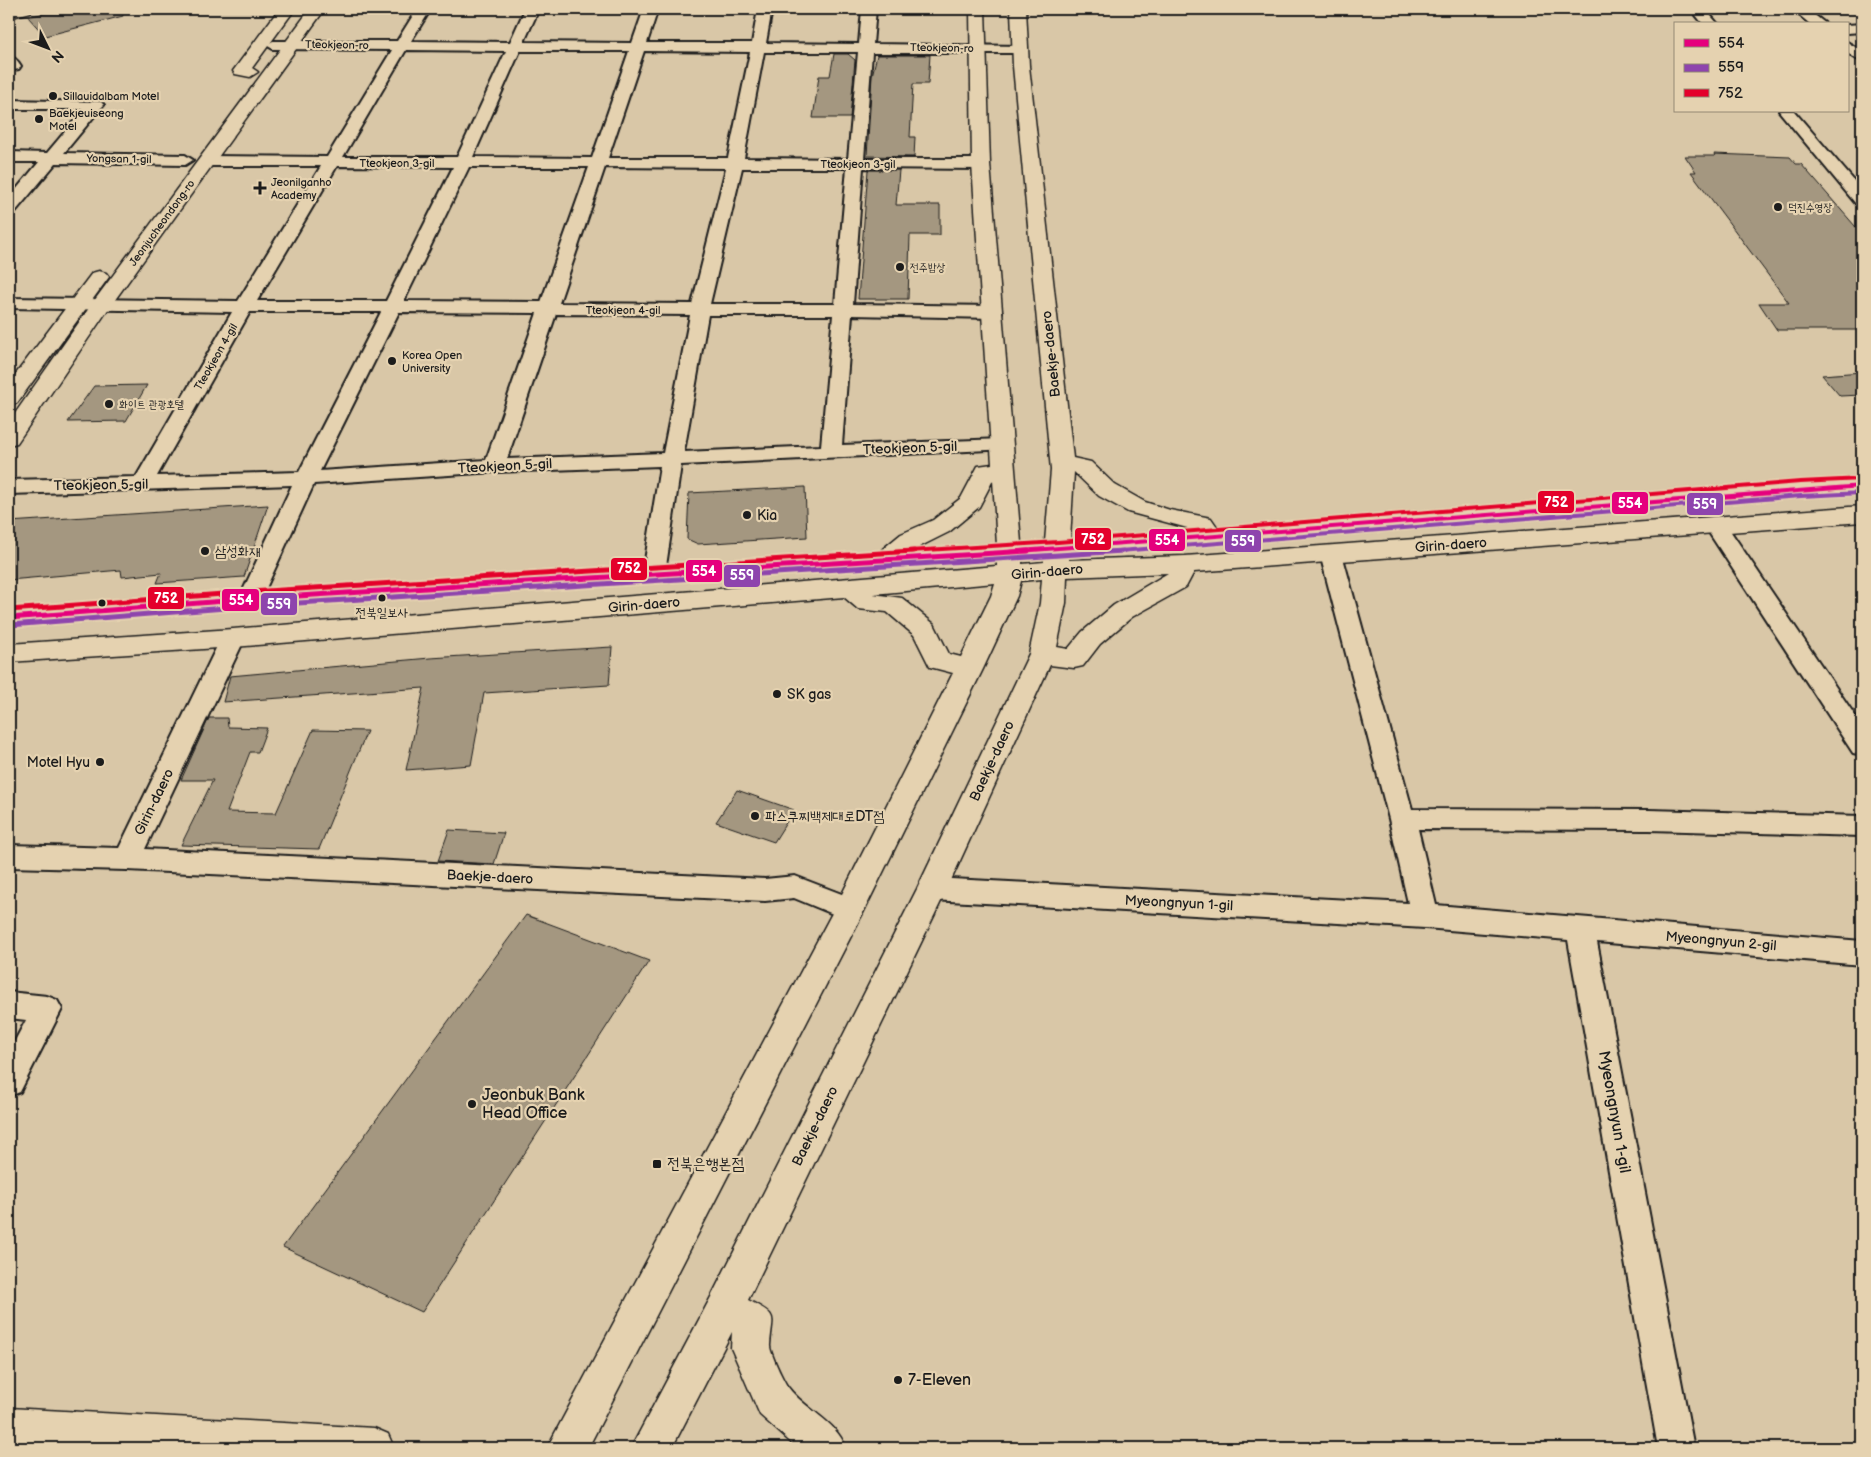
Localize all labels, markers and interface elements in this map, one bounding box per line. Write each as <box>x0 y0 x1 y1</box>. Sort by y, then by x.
north arrow <box>22 22 72 72</box>
legend <box>1674 22 1848 112</box>
text: 554 <box>1718 34 1744 53</box>
street label: Tteokjeon-ro <box>305 38 369 52</box>
street label: Tteokjeon-ro <box>910 41 974 55</box>
text: N <box>47 47 67 66</box>
text: 559 <box>1718 58 1744 77</box>
text: 752 <box>1718 84 1743 103</box>
marker: Sillauidalbam Motel <box>47 90 59 102</box>
place label: Sillauidalbam Motel <box>63 90 159 103</box>
place label: Baekjeuiseong Motel <box>49 107 124 133</box>
marker: Baekjeuiseong Motel <box>33 113 45 125</box>
street label: Yongsan 1-gil <box>85 152 152 166</box>
street label: Tteokjeon 3-gil <box>360 157 434 170</box>
street label: Tteokjeon 3-gil <box>821 158 895 171</box>
place label: Jeonilganho Academy <box>271 176 332 202</box>
street label: Jeonjucheondong-ro <box>126 177 198 269</box>
marker: Jeonilganho Academy <box>253 181 267 195</box>
marker: 덕진수영장 <box>1772 201 1784 213</box>
place label: 덕진수영장 <box>1788 201 1832 214</box>
marker: 전주밥상 <box>894 261 906 273</box>
place label: 전주밥상 <box>910 261 946 274</box>
street label: Tteokjeon 4-gil <box>586 304 660 317</box>
street label: Baekje-daero <box>1038 310 1064 398</box>
street label: Tteokjeon 4-gil <box>192 321 240 393</box>
place label: Korea Open University <box>402 349 462 375</box>
marker: Korea Open University <box>386 355 398 367</box>
marker: 화이트 관광호텔 <box>103 398 115 410</box>
place label: 화이트 관광호텔 <box>119 398 184 411</box>
street label: Tteokjeon 5-gil <box>862 438 958 458</box>
street label: Tteokjeon 5-gil <box>457 455 553 477</box>
street label: Tteokjeon 5-gil <box>54 476 148 494</box>
line badge: 752 <box>1537 490 1575 514</box>
line badge: 554 <box>1611 491 1649 515</box>
line badge: 559 <box>1686 492 1724 516</box>
text: 752 <box>1544 494 1569 511</box>
text: 554 <box>1618 495 1643 512</box>
text: 559 <box>1693 496 1717 513</box>
place label: Kia <box>757 507 777 524</box>
marker: Kia <box>741 509 753 521</box>
line badge: 752 <box>1074 527 1112 551</box>
line badge: 554 <box>1148 528 1186 552</box>
line badge: 559 <box>1224 529 1262 553</box>
text: 752 <box>1081 531 1106 548</box>
text: 554 <box>1155 532 1180 549</box>
text: 559 <box>1231 533 1255 550</box>
street label: Girin-daero <box>1414 534 1488 556</box>
place label: 삼성화재 <box>215 543 260 560</box>
marker: 삼성화재 <box>199 545 211 557</box>
line badge: 752 <box>610 557 648 581</box>
line badge: 554 <box>685 559 723 583</box>
text: 752 <box>617 560 642 577</box>
street label: Girin-daero <box>1010 560 1084 584</box>
text: 554 <box>692 563 717 580</box>
line badge: 559 <box>723 564 761 588</box>
text: 559 <box>730 567 754 584</box>
line badge: 752 <box>147 586 185 610</box>
line badge: 554 <box>221 588 260 612</box>
text: 752 <box>154 590 179 607</box>
text: 554 <box>229 592 254 609</box>
line badge: 559 <box>260 592 298 616</box>
marker: 전북일보사 <box>377 593 387 603</box>
street label: Girin-daero <box>607 593 681 617</box>
text: 559 <box>267 596 291 613</box>
unlabelled marker <box>97 598 107 608</box>
place label: 전북일보사 <box>356 605 408 621</box>
place label: SK gas <box>787 686 831 703</box>
marker: SK gas <box>771 688 783 700</box>
street label: Baekje-daero <box>966 718 1018 804</box>
place label: Motel Hyu <box>27 754 90 771</box>
marker: Motel Hyu <box>94 756 106 768</box>
street label: Girin-daero <box>131 766 177 838</box>
place label: 파스쿠찌백제대로DT점 <box>765 808 884 825</box>
marker: 파스쿠찌백제대로DT점 <box>749 810 761 822</box>
street label: Baekje-daero <box>446 866 534 888</box>
street label: Myeongnyun 1-gil <box>1124 892 1234 914</box>
street label: Myeongnyun 2-gil <box>1665 928 1777 954</box>
street label: Myeongnyun 1-gil <box>1594 1049 1634 1175</box>
street label: Baekje-daero <box>788 1083 842 1169</box>
place label: Jeonbuk Bank Head Office <box>482 1086 585 1123</box>
marker: Jeonbuk Bank Head Office <box>466 1098 478 1110</box>
place label: 전북은행본점 <box>667 1155 744 1174</box>
marker: 전북은행본점 <box>651 1158 663 1170</box>
place label: 7-Eleven <box>908 1371 971 1390</box>
marker: 7-Eleven <box>892 1374 904 1386</box>

